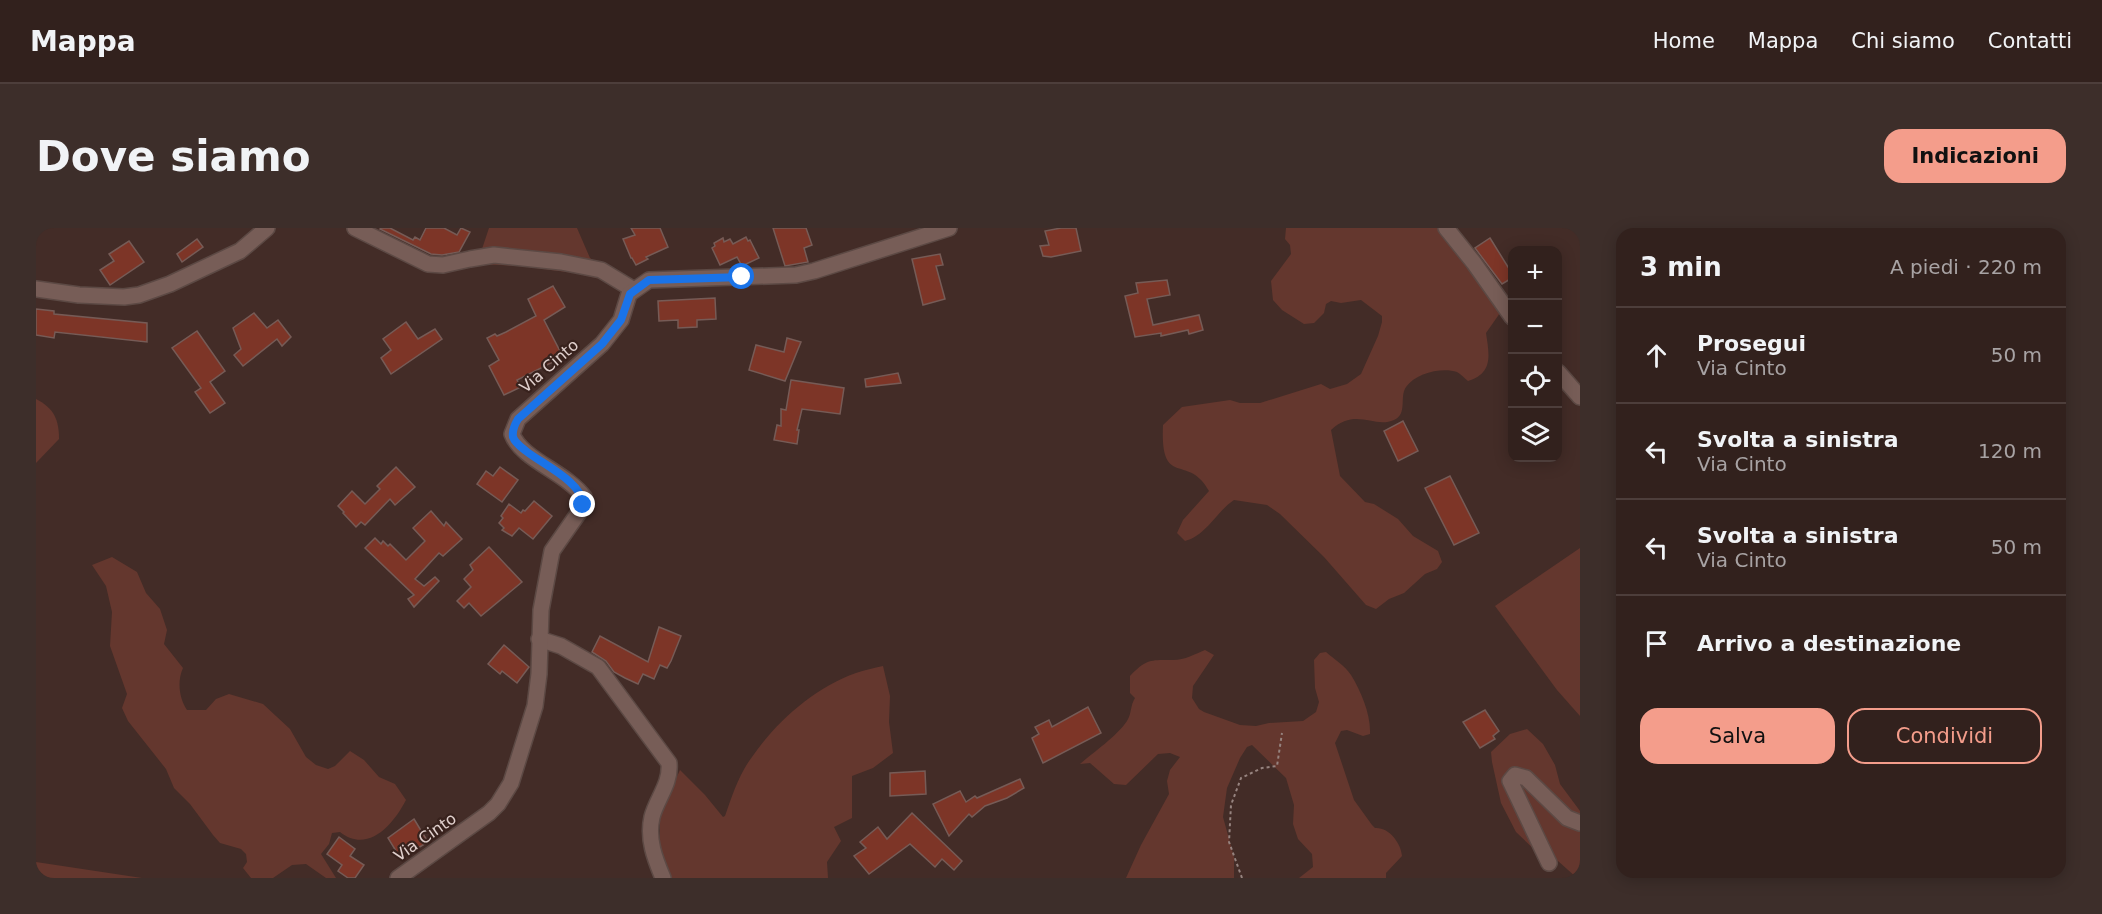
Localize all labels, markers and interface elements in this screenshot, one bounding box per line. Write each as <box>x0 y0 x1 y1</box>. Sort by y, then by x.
text: Mappa <box>30 25 136 58</box>
text: Home <box>1653 29 1715 53</box>
text: Mappa <box>1748 29 1818 53</box>
text: Chi siamo <box>1851 29 1955 53</box>
text: Contatti <box>1988 29 2072 53</box>
button: Indicazioni <box>1884 129 2066 183</box>
text: Dove siamo <box>36 132 311 181</box>
map controls <box>1508 246 1562 462</box>
button: + <box>1508 246 1562 300</box>
text: 3 min <box>1640 252 1722 282</box>
text: A piedi · 220 m <box>1890 255 2042 279</box>
route start <box>728 263 754 289</box>
button: − <box>1508 300 1562 354</box>
text: Prosegui <box>1697 331 1806 356</box>
street label: Via Cinto <box>516 335 582 397</box>
icon: ahead <box>1640 339 1673 372</box>
text: 50 m <box>1991 343 2042 367</box>
button: locate <box>1508 354 1562 408</box>
text: Via Cinto <box>1697 356 1787 380</box>
button: layers <box>1508 408 1562 462</box>
text: Svolta a sinistra <box>1697 427 1899 452</box>
icon: left <box>1640 435 1673 468</box>
text: 120 m <box>1978 439 2042 463</box>
text: Via Cinto <box>1697 452 1787 476</box>
route end <box>569 491 595 517</box>
text: Svolta a sinistra <box>1697 523 1899 548</box>
icon: left <box>1640 531 1673 564</box>
text: 50 m <box>1991 535 2042 559</box>
text: Via Cinto <box>1697 548 1787 572</box>
icon: arrive <box>1640 627 1673 660</box>
text: Arrivo a destinazione <box>1697 631 1961 656</box>
button: Salva <box>1640 708 1835 764</box>
button: Condividi <box>1847 708 2042 764</box>
street label: Via Cinto <box>390 809 460 865</box>

